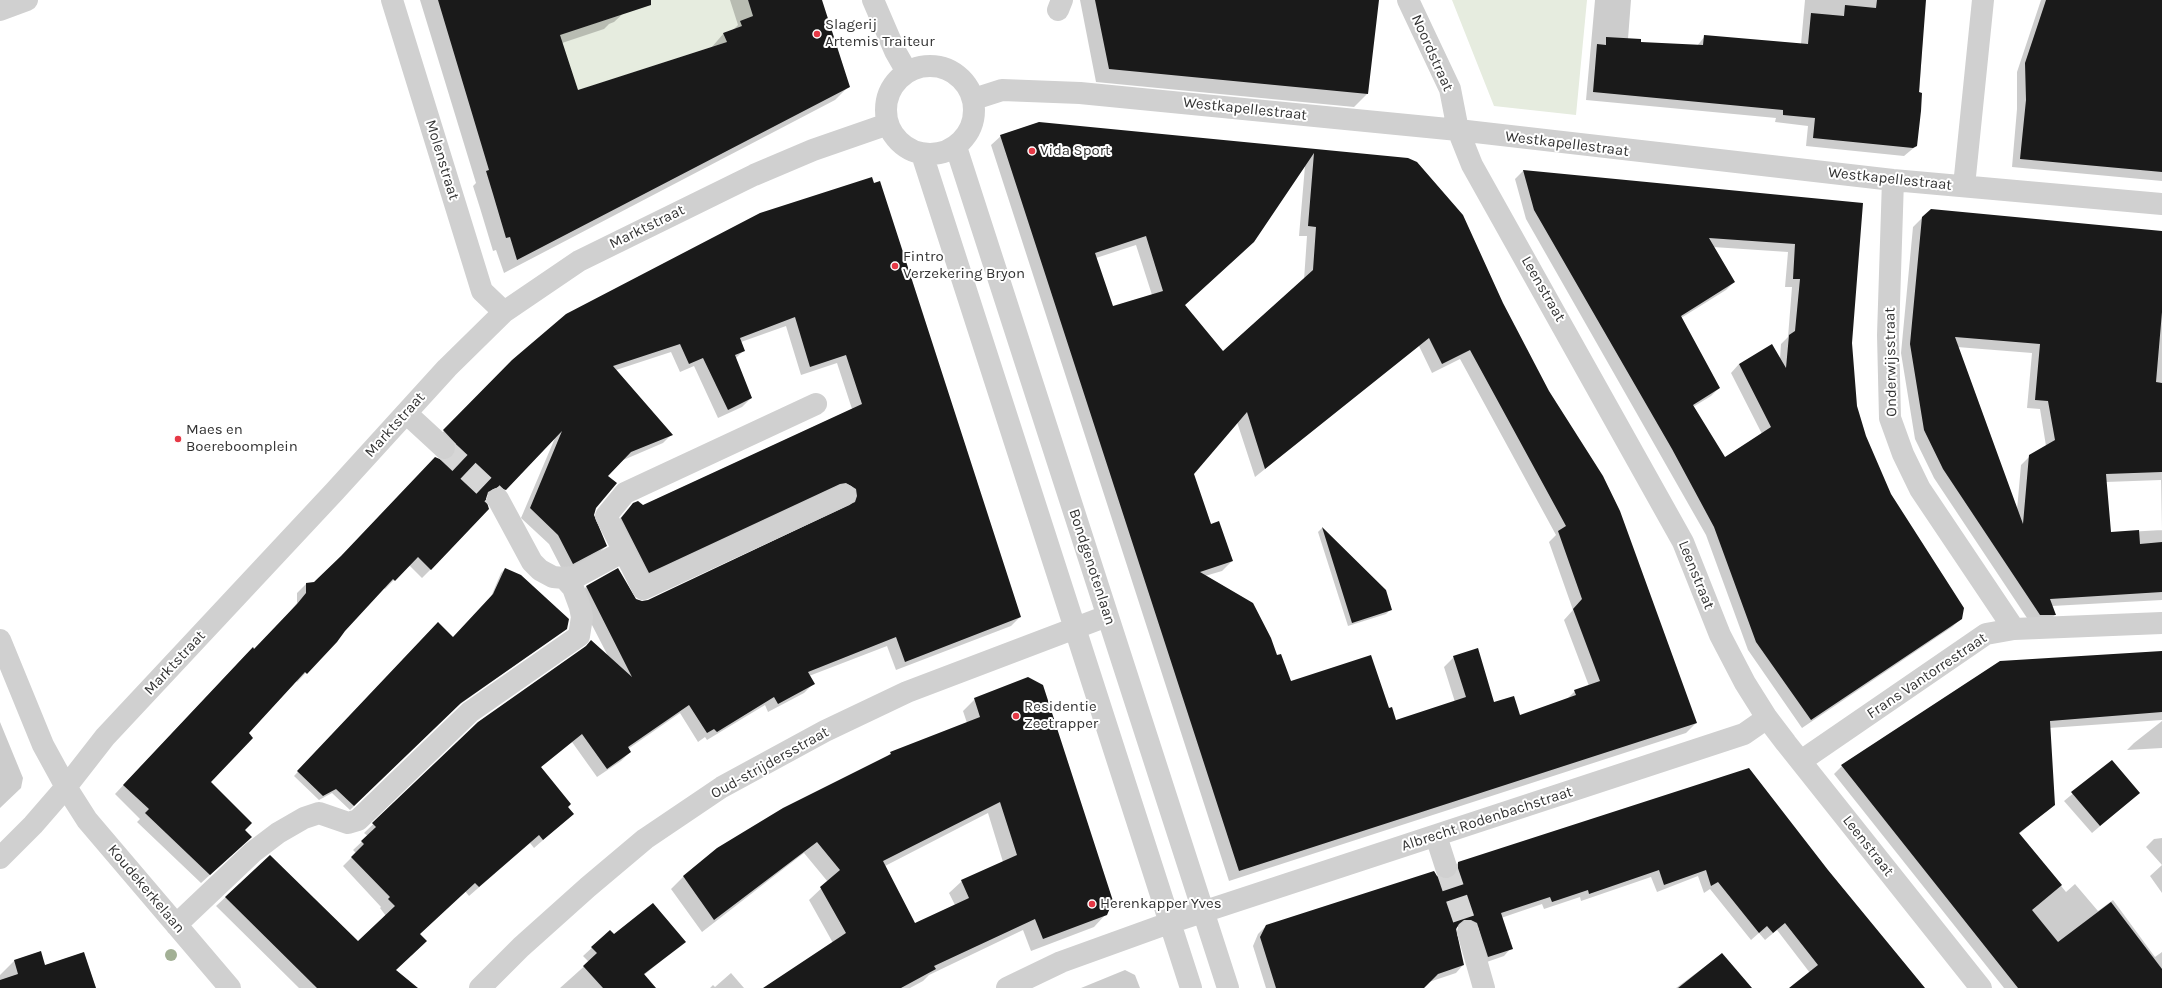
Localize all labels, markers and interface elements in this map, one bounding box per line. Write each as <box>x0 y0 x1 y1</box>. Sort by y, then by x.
street label: Noordstraat <box>1407 12 1457 94</box>
place label: Slagerij Artemis Traiteur <box>825 16 935 51</box>
marker: Slagerij Artemis Traiteur <box>812 29 822 39</box>
street label: Westkapellestraat <box>1182 94 1308 124</box>
street label: Molenstraat <box>421 118 463 202</box>
street label: Westkapellestraat <box>1504 127 1630 161</box>
place label: Vida Sport <box>1040 142 1111 160</box>
marker: Vida Sport <box>1027 146 1037 156</box>
street label: Westkapellestraat <box>1827 164 1953 194</box>
street label: Marktstraat <box>606 201 688 253</box>
place label: Fintro Verzekering Bryon <box>903 248 1025 283</box>
street label: Leenstraat <box>1517 253 1569 325</box>
marker: Fintro Verzekering Bryon <box>890 261 900 271</box>
street label: Onderwijsstraat <box>1881 307 1901 417</box>
street label: Marktstraat <box>361 389 429 461</box>
place label: Maes en Boereboomplein <box>186 421 298 456</box>
marker: Maes en Boereboomplein <box>173 434 183 444</box>
street label: Bondgenotenlaan <box>1065 507 1119 627</box>
street label: Leenstraat <box>1674 538 1718 612</box>
street label: Marktstraat <box>141 627 209 699</box>
street label: Frans Vantorrestraat <box>1864 629 1990 723</box>
place label: Residentie Zeetrapper <box>1024 698 1098 733</box>
marker: Residentie Zeetrapper <box>1011 711 1021 721</box>
street label: Oud-strijdersstraat <box>708 723 832 803</box>
street label: Albrecht Rodenbachstraat <box>1399 783 1575 855</box>
street label: Leenstraat <box>1839 812 1897 880</box>
street label: Koudekerkelaan <box>104 841 188 937</box>
place label: Herenkapper Yves <box>1100 895 1222 913</box>
marker: Herenkapper Yves <box>1087 899 1097 909</box>

